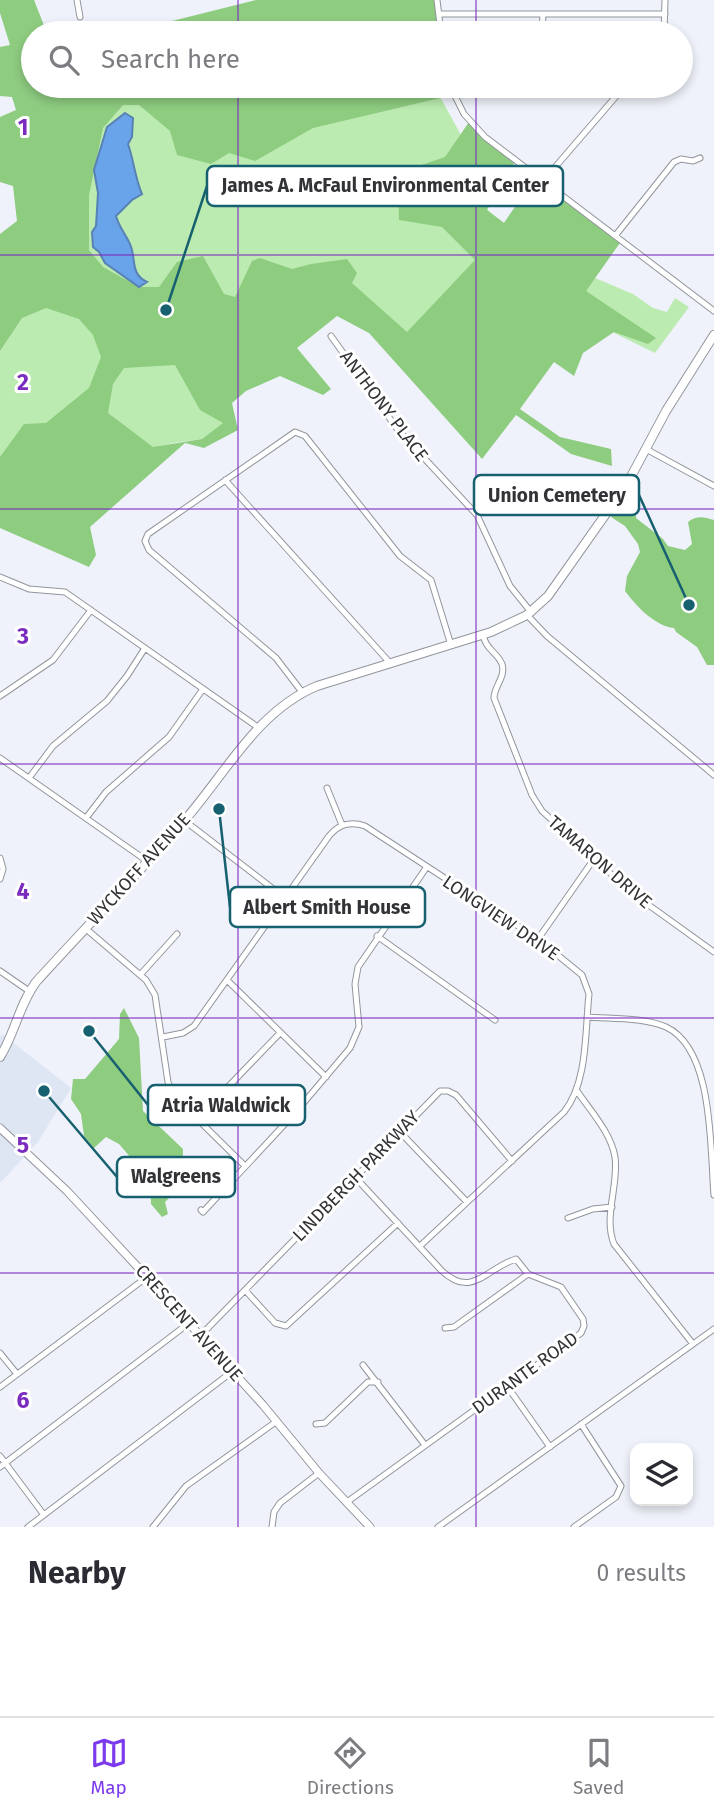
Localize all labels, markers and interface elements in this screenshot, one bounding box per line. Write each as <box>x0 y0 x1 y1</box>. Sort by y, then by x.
search box <box>21 21 693 98</box>
icon: search <box>45 41 83 79</box>
text: Search here <box>101 44 240 75</box>
text: 1 <box>18 113 28 141</box>
callout: James A. McFaul Environmental Center <box>207 166 563 206</box>
text: James A. McFaul Environmental Center <box>220 174 549 197</box>
street label: ANTHONY PLACE <box>335 346 433 466</box>
text: 2 <box>17 368 29 396</box>
callout: Union Cemetery <box>474 475 639 515</box>
text: Union Cemetery <box>488 484 626 507</box>
text: 3 <box>16 622 29 650</box>
street label: WYCKOFF AVENUE <box>83 808 195 930</box>
street label: TAMARON DRIVE <box>543 811 657 913</box>
street label: LONGVIEW DRIVE <box>438 871 564 965</box>
text: 4 <box>17 877 30 905</box>
callout: Albert Smith House <box>230 887 425 927</box>
text: Albert Smith House <box>242 896 411 919</box>
callout: Atria Waldwick <box>148 1085 305 1125</box>
text: Atria Waldwick <box>161 1094 291 1117</box>
street label: LINDBERGH PARKWAY <box>288 1106 424 1246</box>
text: 5 <box>17 1131 29 1159</box>
callout: Walgreens <box>117 1157 235 1197</box>
text: Walgreens <box>131 1165 221 1188</box>
street label: CRESCENT AVENUE <box>131 1260 247 1386</box>
street label: DURANTE ROAD <box>468 1327 582 1419</box>
text: 6 <box>17 1386 30 1414</box>
map controls <box>630 1443 693 1506</box>
button: layers <box>630 1443 693 1506</box>
text: Nearby <box>28 1555 126 1591</box>
text: 0 results <box>596 1559 686 1587</box>
tab: Map <box>90 1734 128 1799</box>
tab: Directions <box>307 1734 394 1799</box>
tab: Saved <box>573 1734 624 1799</box>

